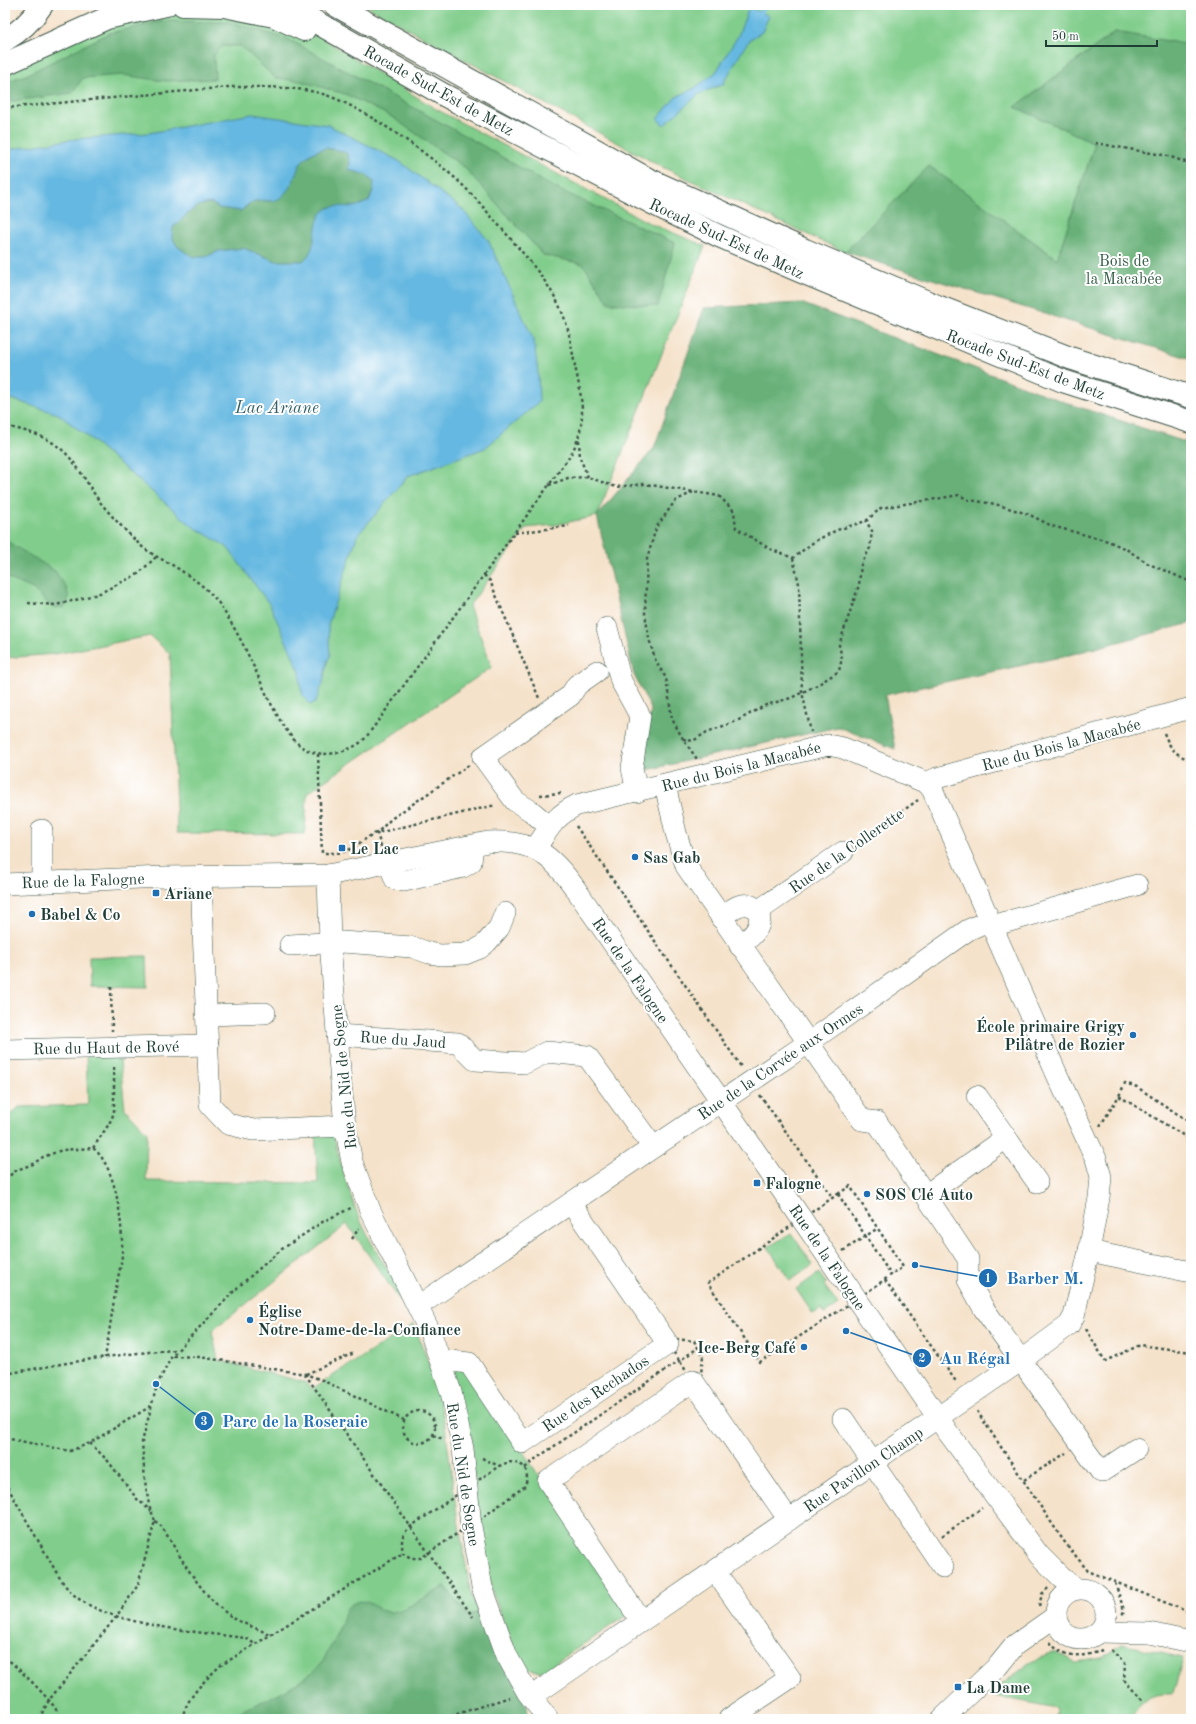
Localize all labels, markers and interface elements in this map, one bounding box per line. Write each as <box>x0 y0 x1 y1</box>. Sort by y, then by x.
scale bar <box>1046 22 1157 48</box>
text: 50 m <box>1052 30 1079 43</box>
street label: Rocade Sud-Est de Metz <box>360 44 516 140</box>
street label: Rocade Sud-Est de Metz <box>646 197 806 283</box>
park label: Bois de la Macabée <box>1086 254 1162 288</box>
street label: Rocade Sud-Est de Metz <box>944 328 1107 404</box>
water label: Lac Ariane <box>234 400 319 417</box>
street label: Rue du Bois la Macabée <box>980 717 1143 775</box>
street label: Rue du Bois la Macabée <box>660 740 823 796</box>
street label: Rue de la Collerette <box>787 806 907 897</box>
place label: Le Lac <box>350 842 399 858</box>
marker: Le Lac <box>337 843 347 853</box>
place label: Sas Gab <box>643 851 701 867</box>
marker: Sas Gab <box>630 852 640 862</box>
street label: Rue de la Falogne <box>21 872 145 892</box>
place label: Ariane <box>164 887 212 903</box>
marker: Ariane <box>151 888 161 898</box>
place label: Babel & Co <box>40 908 121 924</box>
marker: Babel & Co <box>27 909 37 919</box>
street label: Rue de la Falogne <box>588 916 670 1027</box>
street label: Rue de la Corvée aux Ormes <box>696 1002 866 1124</box>
street label: Rue du Nid de Sogne <box>329 1004 361 1150</box>
place label: École primaire Grigy Pilâtre de Rozier <box>976 1016 1125 1054</box>
street label: Rue du Jaud <box>359 1030 447 1052</box>
marker: École primaire Grigy Pilâtre de Rozier <box>1128 1030 1138 1040</box>
street label: Rue du Haut de Rové <box>33 1040 179 1058</box>
place label: Falogne <box>765 1177 822 1193</box>
marker: Falogne <box>752 1178 762 1188</box>
place label: SOS Clé Auto <box>875 1188 973 1204</box>
marker: SOS Clé Auto <box>862 1189 872 1199</box>
street label: Rue de la Falogne <box>785 1203 867 1314</box>
callout: Barber M. <box>978 1264 1091 1293</box>
text: Barber M. <box>1006 1271 1084 1288</box>
text: 1 <box>985 1273 991 1285</box>
place label: Église Notre-Dame-de-la-Confiance <box>258 1301 461 1339</box>
marker: Église Notre-Dame-de-la-Confiance <box>245 1315 255 1325</box>
place label: Ice-Berg Café <box>697 1341 796 1357</box>
marker: Ice-Berg Café <box>799 1342 809 1352</box>
callout: Au Régal <box>912 1343 1019 1372</box>
text: Au Régal <box>940 1351 1010 1368</box>
street label: Rue des Rechados <box>540 1353 652 1436</box>
text: 2 <box>919 1353 926 1365</box>
street label: Rue du Nid de Sogne <box>443 1401 481 1547</box>
callout: Parc de la Roseraie <box>194 1407 376 1436</box>
text: Parc de la Roseraie <box>222 1414 368 1431</box>
text: 3 <box>201 1416 208 1428</box>
street label: Rue Pavillon Champ <box>802 1425 927 1516</box>
place label: La Dame <box>966 1681 1030 1697</box>
marker: La Dame <box>953 1682 963 1692</box>

